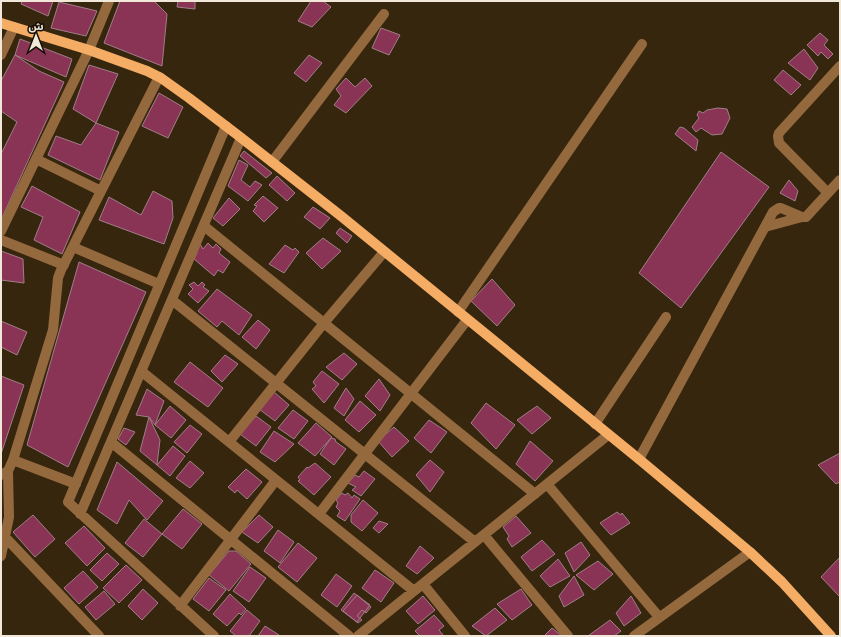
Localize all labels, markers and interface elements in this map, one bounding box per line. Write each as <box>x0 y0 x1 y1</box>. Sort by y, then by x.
north arrow <box>16 16 56 56</box>
text: ش <box>28 20 44 33</box>

